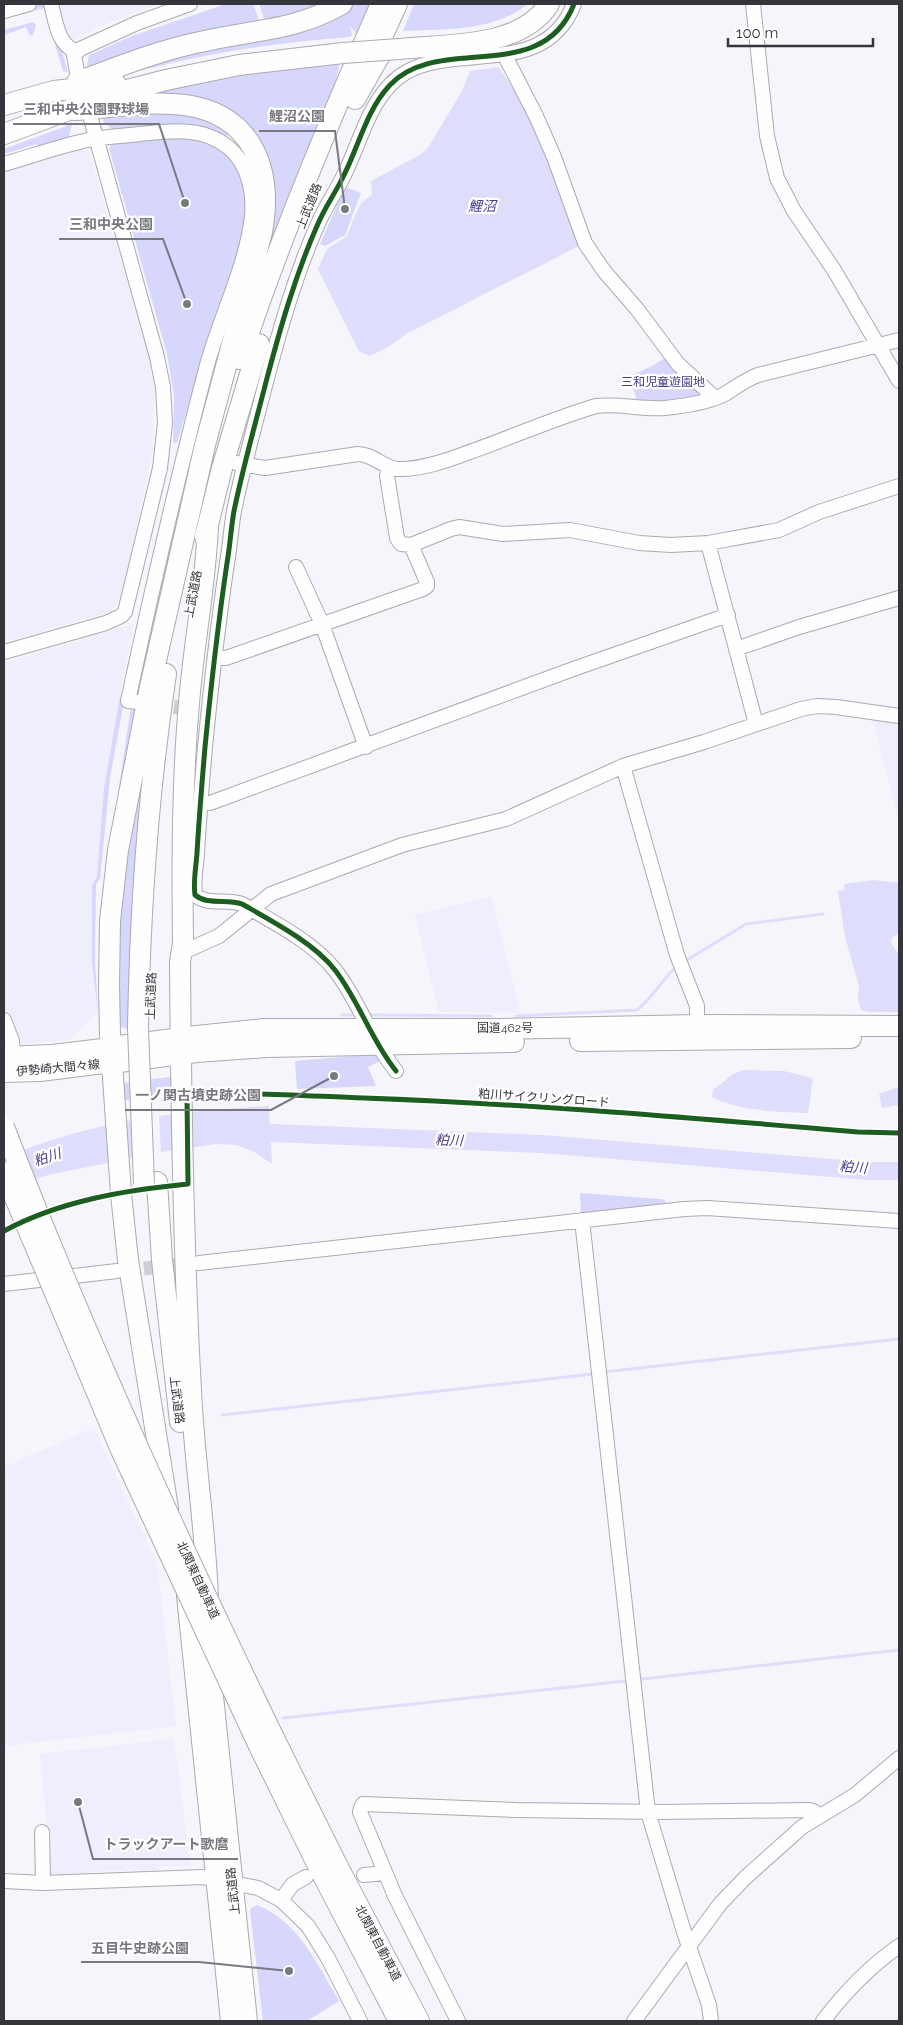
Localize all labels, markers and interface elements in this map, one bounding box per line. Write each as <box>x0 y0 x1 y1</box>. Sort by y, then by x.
scale bar <box>728 15 873 47</box>
text: 100 m <box>736 24 778 42</box>
callout: 三和中央公園野球場 <box>13 95 159 124</box>
text: 三和中央公園野球場 <box>23 101 149 117</box>
callout: 鯉沼公園 <box>259 102 335 131</box>
text: 鯉沼公園 <box>269 108 325 124</box>
street label: 上武道路 <box>294 181 324 231</box>
water label: 鯉沼 <box>468 198 498 214</box>
callout: 三和中央公園 <box>59 210 163 239</box>
text: 三和中央公園 <box>69 216 153 232</box>
park label: 三和児童遊園地 <box>621 375 705 389</box>
street label: 上武道路 <box>182 569 204 619</box>
street label: 上武道路 <box>143 972 159 1020</box>
street label: 国道462号 <box>477 1021 533 1035</box>
street label: 伊勢崎大間々線 <box>16 1057 100 1079</box>
callout: 一ノ関古墳史跡公園 <box>125 1081 271 1110</box>
street label: 粕川サイクリングロード <box>478 1086 610 1110</box>
text: 一ノ関古墳史跡公園 <box>135 1087 261 1103</box>
water label: 粕川 <box>435 1132 465 1149</box>
water label: 粕川 <box>31 1144 65 1169</box>
water label: 粕川 <box>838 1158 870 1176</box>
street label: 上武道路 <box>167 1375 187 1425</box>
street label: 北関東自動車道 <box>174 1539 222 1621</box>
callout: トラックアート歌麿 <box>93 1830 238 1859</box>
text: トラックアート歌麿 <box>103 1836 229 1852</box>
street label: 上武道路 <box>224 1866 242 1916</box>
street label: 北関東自動車道 <box>352 1903 404 1983</box>
callout: 五目牛史跡公園 <box>81 1933 199 1962</box>
text: 五目牛史跡公園 <box>91 1940 189 1956</box>

